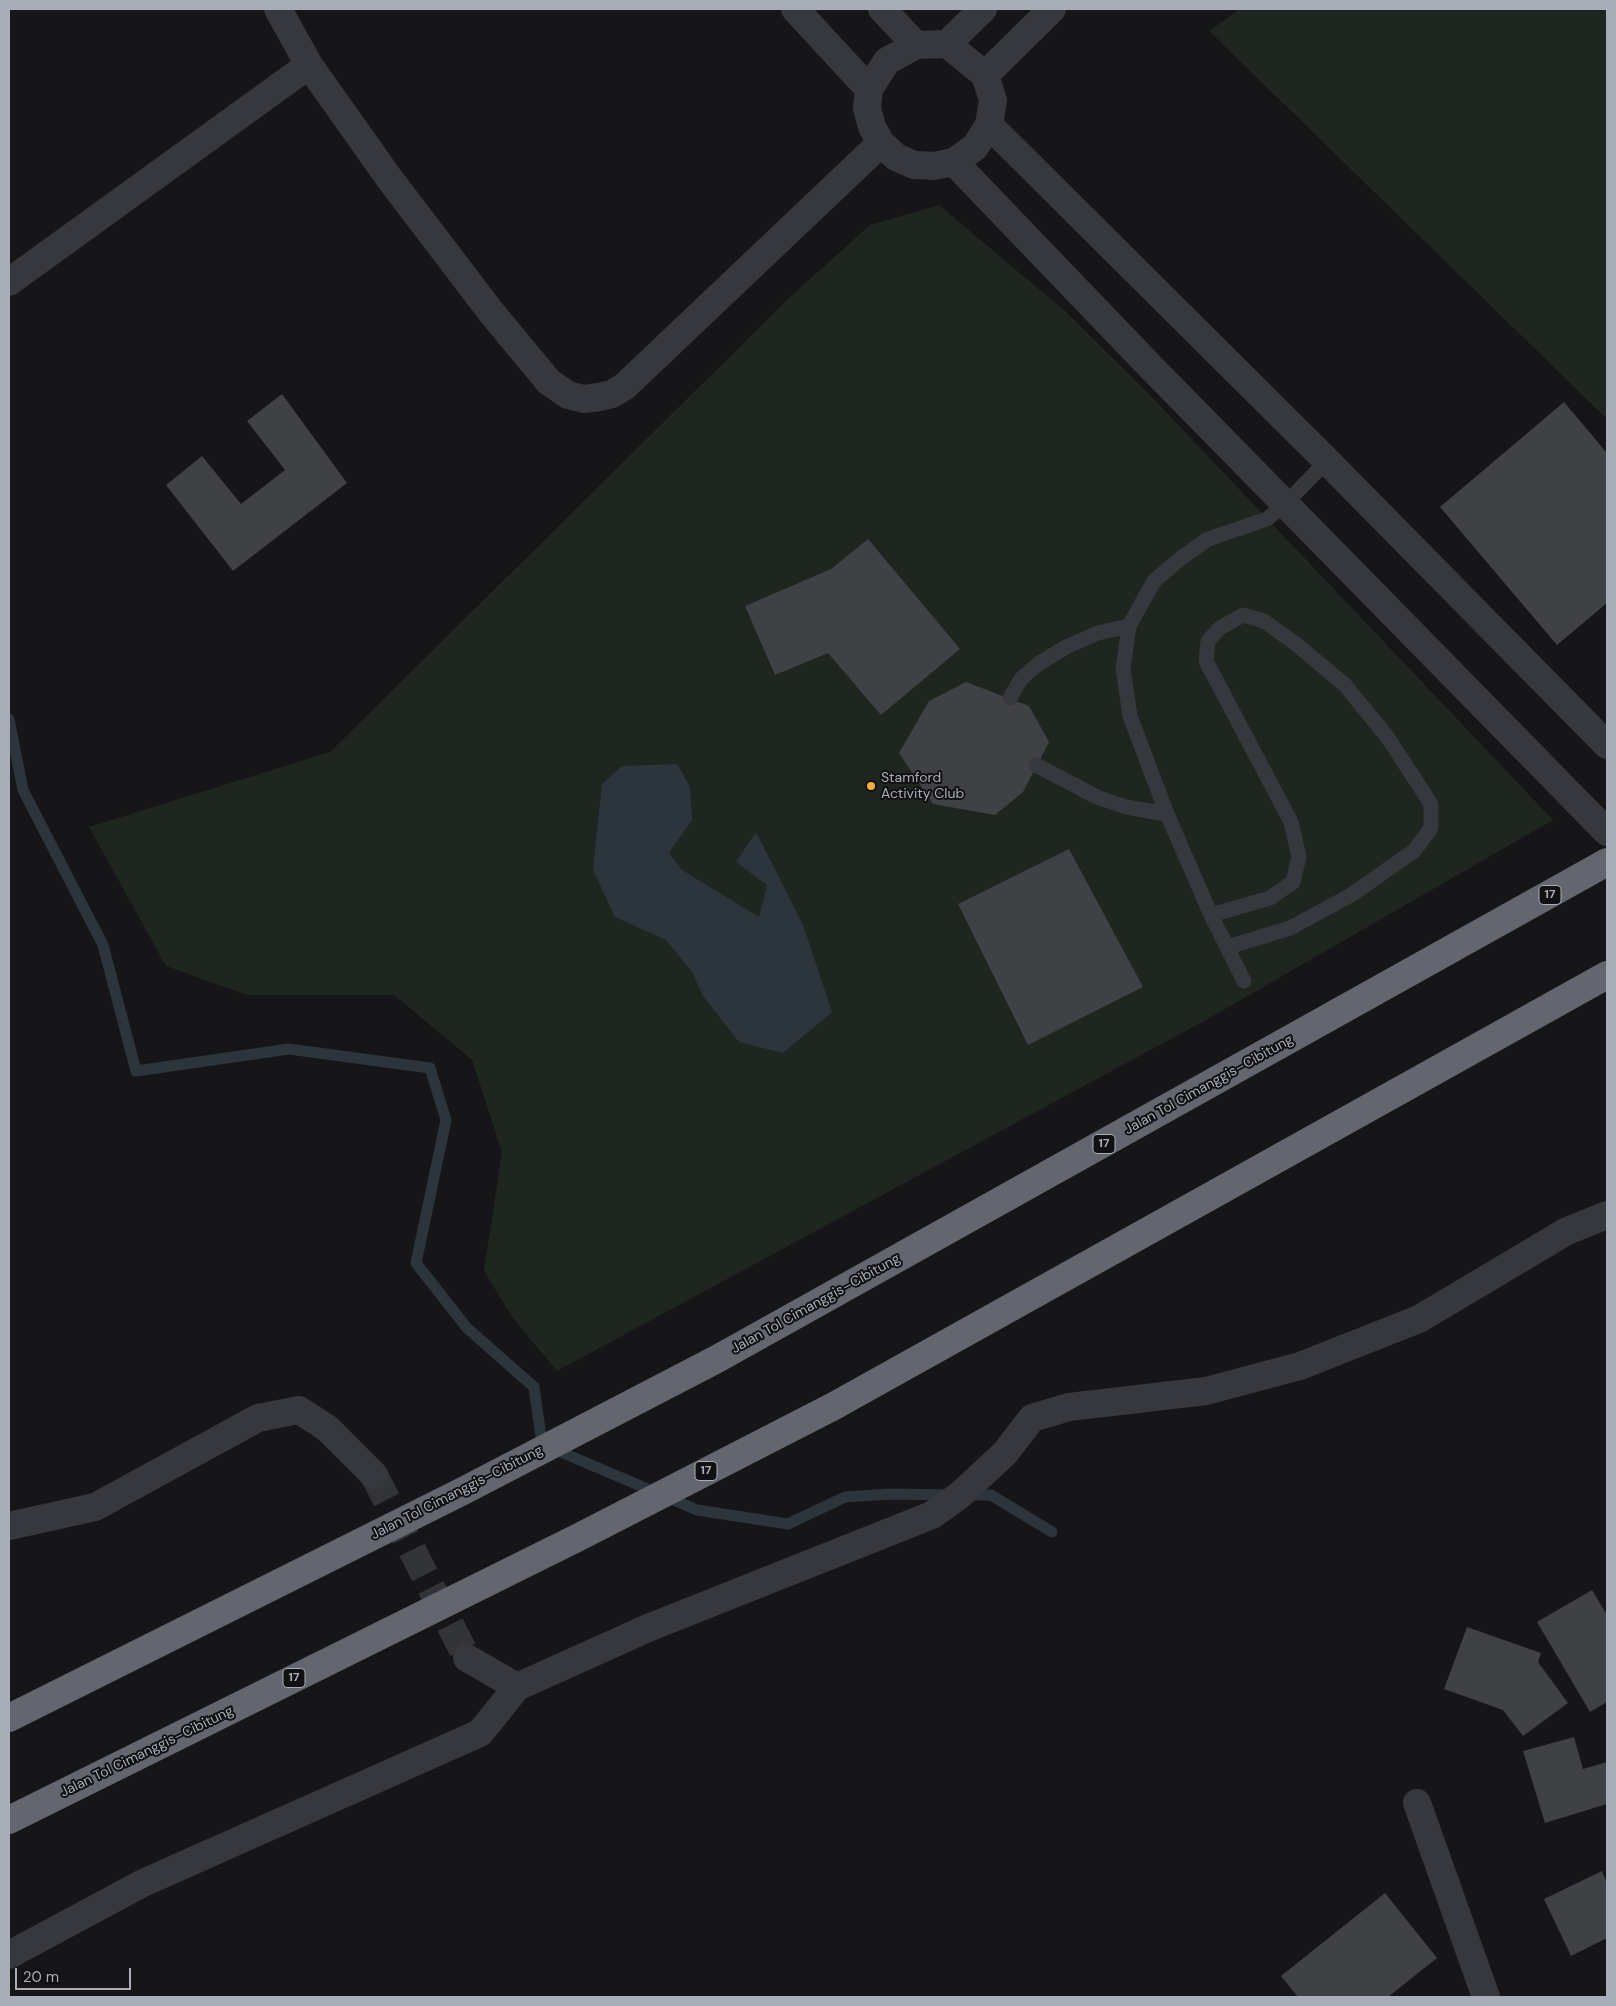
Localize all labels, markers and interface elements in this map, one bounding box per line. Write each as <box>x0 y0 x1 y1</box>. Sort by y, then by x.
place label: Stamford Activity Club <box>881 770 964 802</box>
marker: Stamford Activity Club <box>865 780 877 792</box>
road number: 17 <box>1539 886 1561 904</box>
street label: Jalan Tol Cimanggis–Cibitung <box>1122 1031 1296 1139</box>
road number: 17 <box>1093 1134 1115 1154</box>
street label: Jalan Tol Cimanggis–Cibitung <box>729 1250 903 1358</box>
street label: Jalan Tol Cimanggis–Cibitung <box>368 1442 546 1544</box>
road number: 17 <box>695 1462 717 1480</box>
road number: 17 <box>283 1669 305 1688</box>
street label: Jalan Tol Cimanggis–Cibitung <box>58 1703 236 1801</box>
scale bar <box>18 1958 134 1990</box>
text: 20 m <box>23 1967 59 1987</box>

